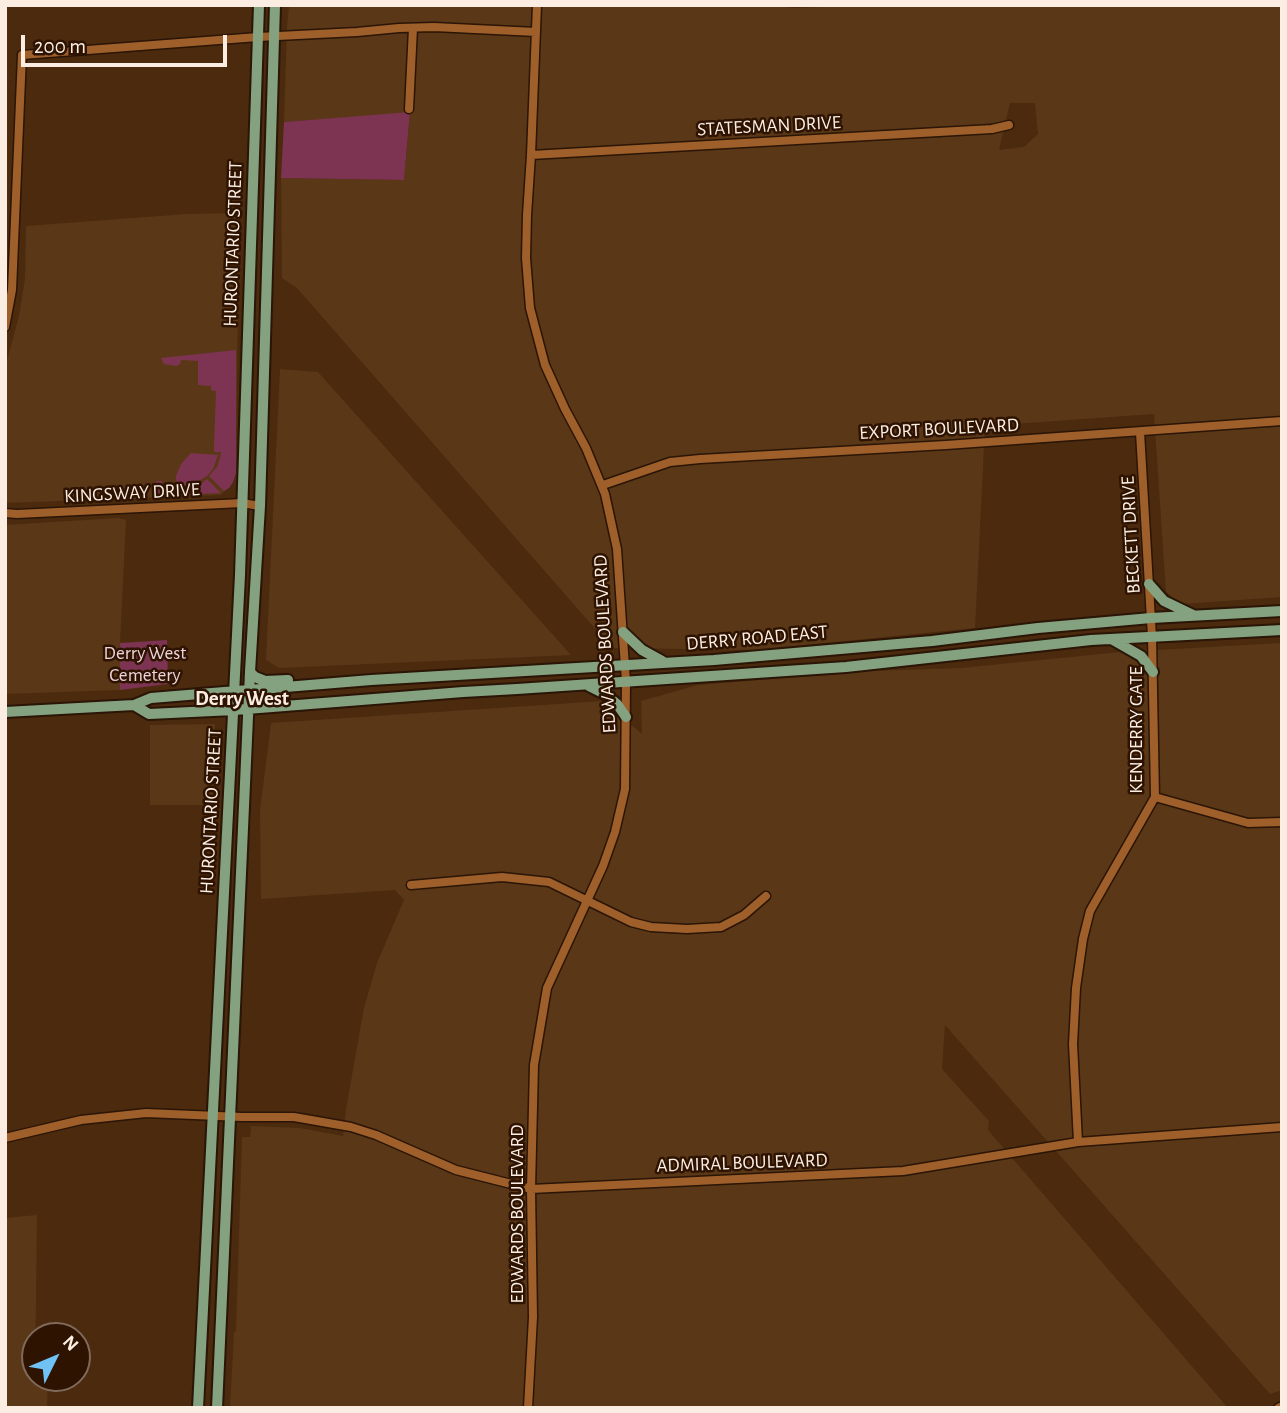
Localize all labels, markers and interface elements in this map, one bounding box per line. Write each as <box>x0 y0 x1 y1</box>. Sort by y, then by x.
scale bar <box>24 21 231 65</box>
text: 200 m <box>34 36 86 57</box>
street label: STATESMAN DRIVE <box>697 111 841 141</box>
street label: HURONTARIO STREET <box>219 161 247 327</box>
street label: EXPORT BOULEVARD <box>859 413 1019 445</box>
street label: BECKETT DRIVE <box>1117 476 1145 594</box>
street label: KINGSWAY DRIVE <box>64 478 200 508</box>
street label: EDWARDS BOULEVARD <box>589 554 621 734</box>
street label: DERRY ROAD EAST <box>685 620 829 656</box>
park label: Derry West Cemetery <box>104 642 186 686</box>
street label: KENDERRY GATE <box>1125 666 1147 794</box>
district label: Derry West <box>195 686 289 712</box>
street label: HURONTARIO STREET <box>195 728 227 894</box>
street label: EDWARDS BOULEVARD <box>506 1125 528 1303</box>
street label: ADMIRAL BOULEVARD <box>656 1149 828 1177</box>
north arrow <box>21 1322 91 1392</box>
text: N <box>59 1332 82 1355</box>

